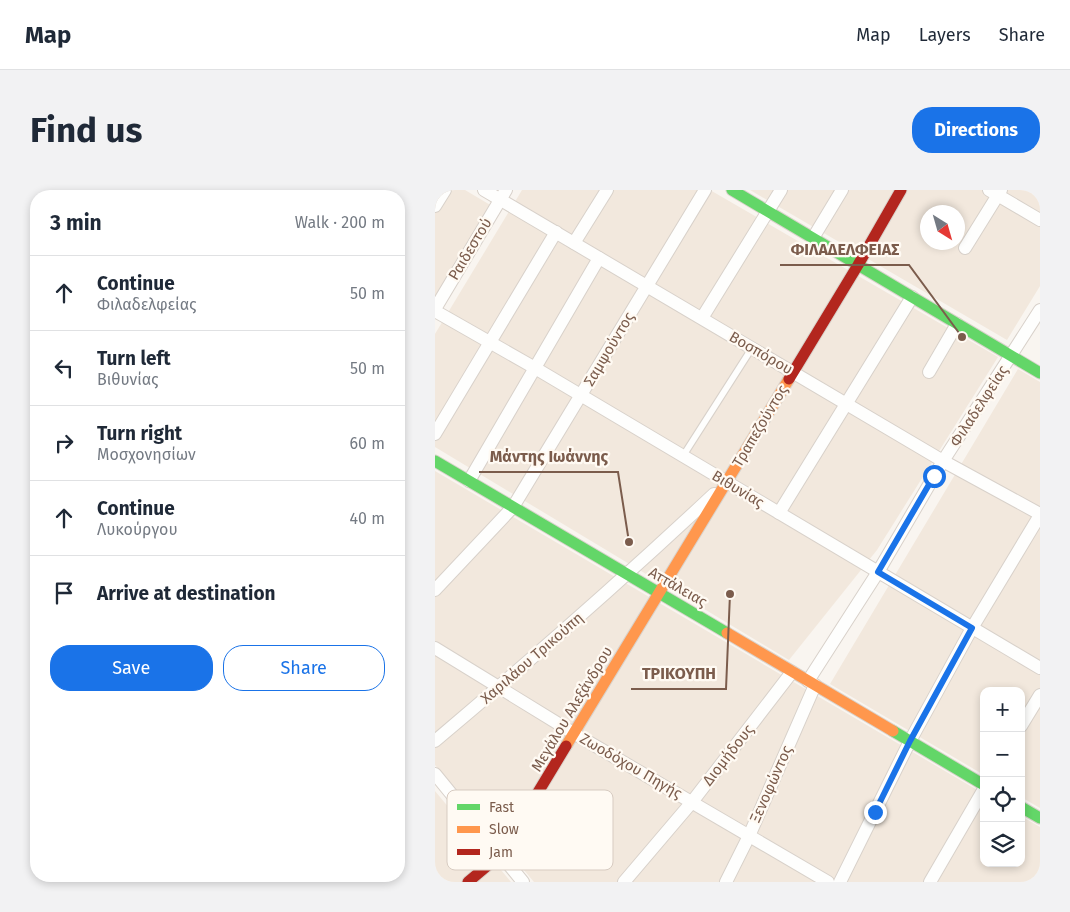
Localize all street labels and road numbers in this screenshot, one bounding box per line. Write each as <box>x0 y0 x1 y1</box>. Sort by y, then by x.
street label: Ραιδεστού <box>444 215 496 283</box>
street label: Σαμψούντος <box>580 309 638 389</box>
street label: Βοσπόρου <box>726 328 796 378</box>
street label: Φιλαδελφείας <box>946 362 1012 450</box>
street label: Τραπεζούντος <box>728 382 792 470</box>
street label: Βιθυνίας <box>709 466 767 512</box>
street label: Αττάλειας <box>646 563 710 611</box>
street label: Χαριλάου Τρικούπη <box>477 609 587 707</box>
street label: Μεγάλου Αλεξάνδρου <box>528 643 616 775</box>
street label: Διομήδους <box>699 721 757 789</box>
street label: Ζωοδόχου Πηγής <box>577 729 685 803</box>
street label: Ξενοφώντος <box>746 743 796 825</box>

